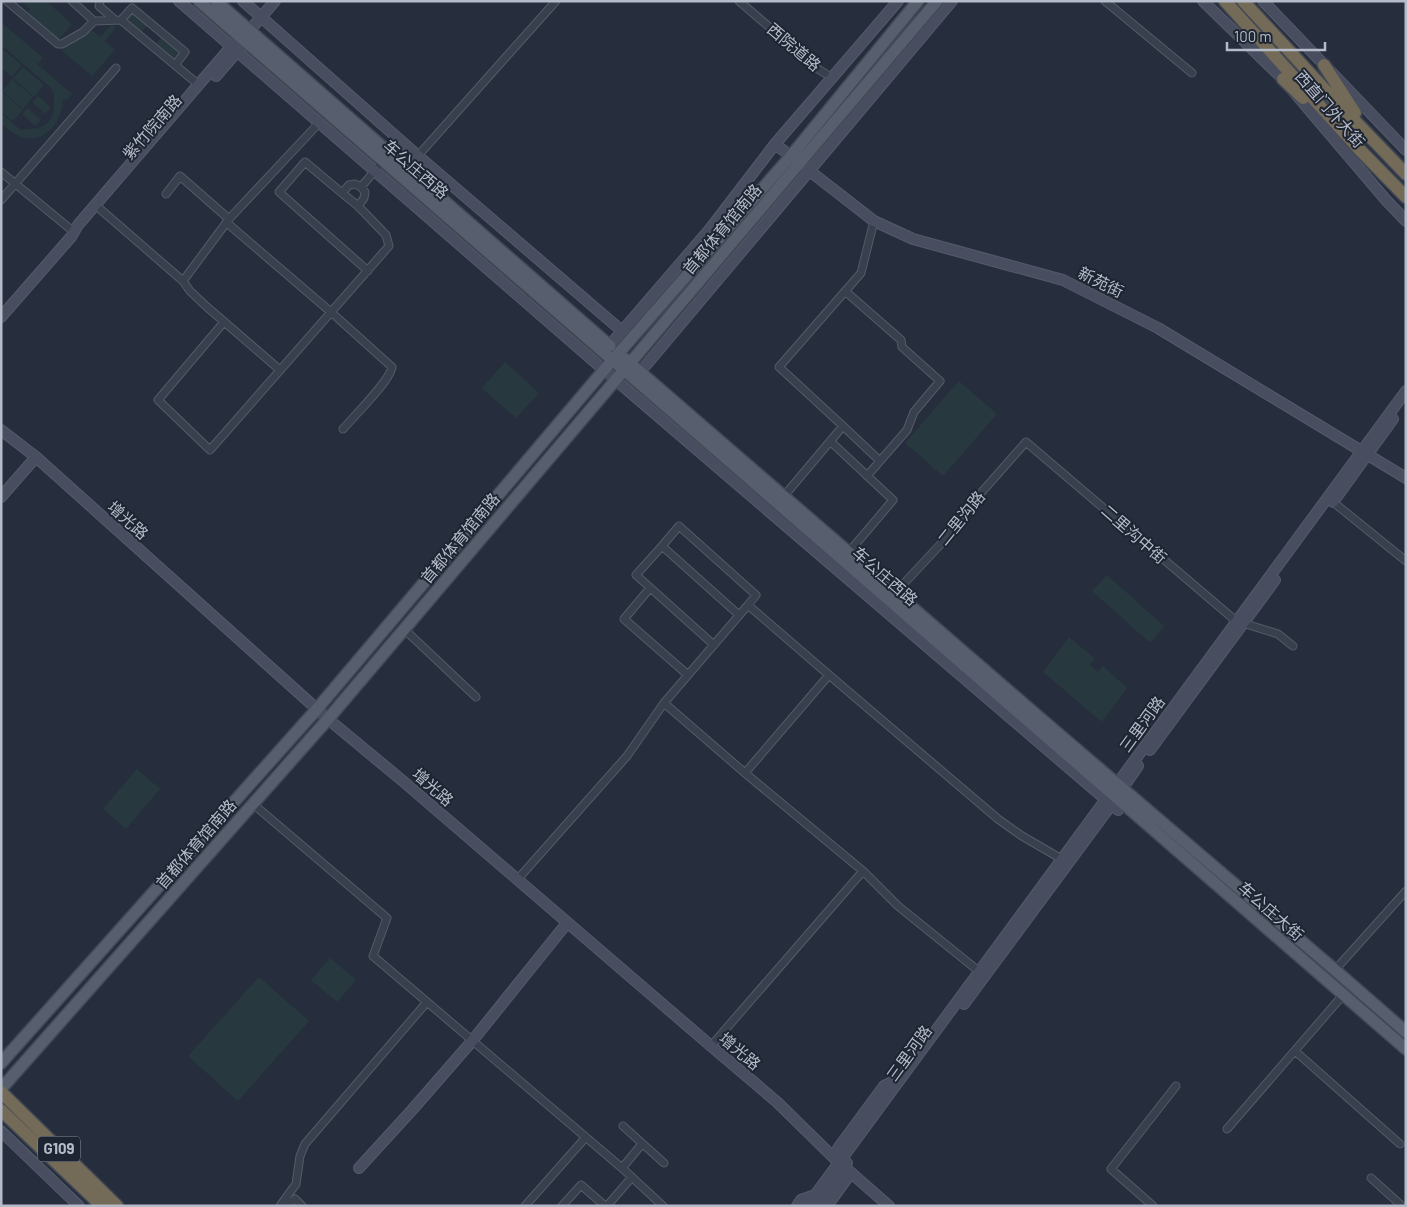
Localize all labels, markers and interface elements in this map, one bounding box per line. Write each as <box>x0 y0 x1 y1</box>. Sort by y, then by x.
street label: 西院道路 <box>764 19 825 74</box>
scale bar <box>1227 20 1324 52</box>
text: 100 m <box>1234 27 1272 45</box>
street label: 西直门外大街 <box>1292 66 1369 151</box>
street label: 紫竹院南路 <box>118 90 185 163</box>
street label: 车公庄西路 <box>380 135 453 202</box>
street label: 首都体育馆南路 <box>678 180 765 278</box>
street label: 新苑街 <box>1075 262 1127 301</box>
street label: 二里沟路 <box>933 487 988 549</box>
street label: 首都体育馆南路 <box>416 489 503 587</box>
street label: 增光路 <box>104 497 153 543</box>
street label: 二里沟中街 <box>1098 500 1171 567</box>
street label: 车公庄西路 <box>849 542 922 609</box>
street label: 三里河路 <box>1115 692 1168 755</box>
street label: 增光路 <box>409 764 458 810</box>
street label: 首都体育馆南路 <box>152 795 240 892</box>
street label: 车公庄大街 <box>1235 877 1308 944</box>
street label: 三里河路 <box>882 1021 935 1084</box>
street label: 增光路 <box>716 1028 765 1073</box>
road number: G109 <box>38 1136 80 1162</box>

